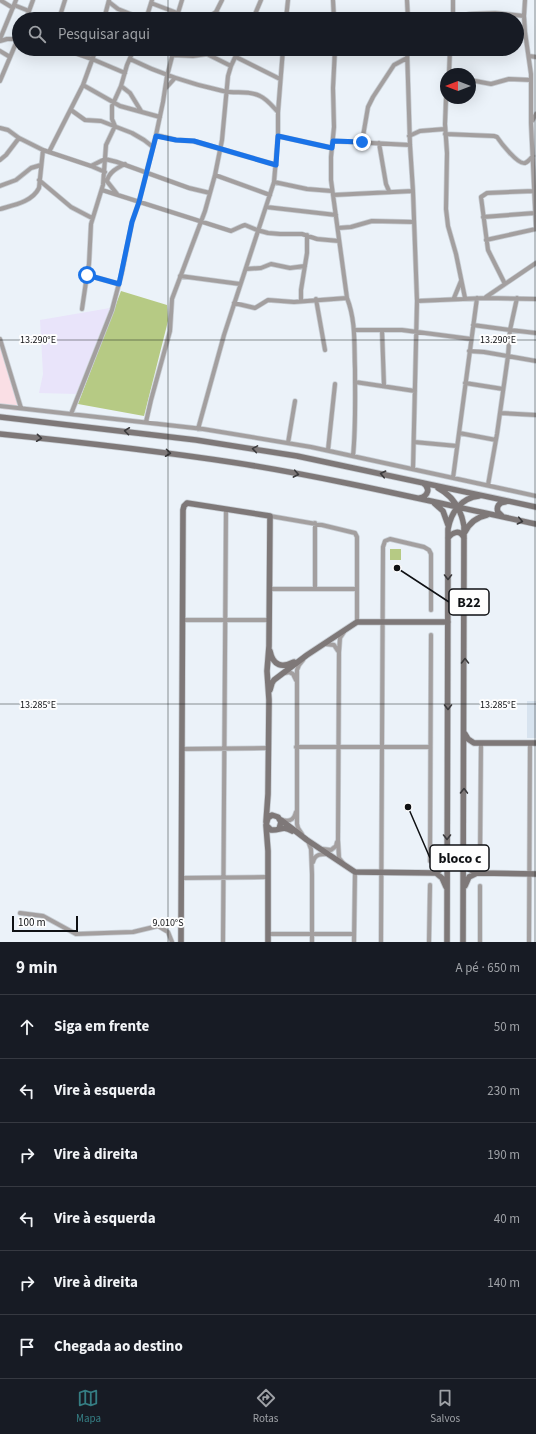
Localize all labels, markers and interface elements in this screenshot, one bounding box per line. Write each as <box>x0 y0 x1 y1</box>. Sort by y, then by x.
search box <box>12 12 524 56</box>
icon: search <box>26 23 48 45</box>
text: Pesquisar aqui <box>58 24 150 45</box>
north arrow <box>440 68 476 104</box>
route end <box>353 133 371 151</box>
route start <box>78 266 96 284</box>
text: 13.290°E <box>20 333 56 347</box>
text: 13.290°E <box>480 333 516 347</box>
one-way arrow <box>124 427 130 436</box>
one-way arrow <box>36 433 42 442</box>
one-way arrow <box>252 445 259 454</box>
one-way arrow <box>165 449 171 458</box>
one-way arrow <box>293 469 299 478</box>
one-way arrow <box>380 470 386 478</box>
one-way arrow <box>517 516 523 524</box>
one-way arrow <box>444 574 452 580</box>
callout: B22 <box>449 589 489 615</box>
text: B22 <box>457 593 481 613</box>
one-way arrow <box>461 658 469 664</box>
text: 13.285°E <box>20 698 56 712</box>
text: 13.285°E <box>480 698 516 712</box>
one-way arrow <box>444 704 452 710</box>
one-way arrow <box>460 788 468 794</box>
one-way arrow <box>443 834 451 840</box>
callout: bloco c <box>430 845 489 871</box>
text: bloco c <box>438 849 482 869</box>
scale bar <box>12 914 78 933</box>
text: 100 m <box>18 915 46 930</box>
text: 9.010°S <box>152 916 184 930</box>
text: 9 min <box>16 956 57 980</box>
text: A pé · 650 m <box>455 959 520 977</box>
icon: ahead <box>16 1016 38 1038</box>
text: Siga em frente <box>54 1016 149 1037</box>
text: 50 m <box>494 1018 520 1036</box>
icon: left <box>16 1080 38 1102</box>
text: Vire à esquerda <box>54 1080 156 1101</box>
text: 230 m <box>487 1082 520 1100</box>
icon: right <box>16 1144 38 1166</box>
text: Vire à direita <box>54 1144 138 1165</box>
text: 190 m <box>487 1146 520 1164</box>
icon: left <box>16 1208 38 1230</box>
text: Vire à esquerda <box>54 1208 156 1229</box>
text: 40 m <box>494 1210 520 1228</box>
icon: right <box>16 1272 38 1294</box>
text: Vire à direita <box>54 1272 138 1293</box>
text: 140 m <box>487 1274 520 1292</box>
icon: arrive <box>16 1336 38 1358</box>
text: Chegada ao destino <box>54 1336 183 1357</box>
tab: Mapa <box>76 1387 101 1426</box>
tab: Rotas <box>253 1387 278 1426</box>
tab: Salvos <box>430 1387 460 1426</box>

